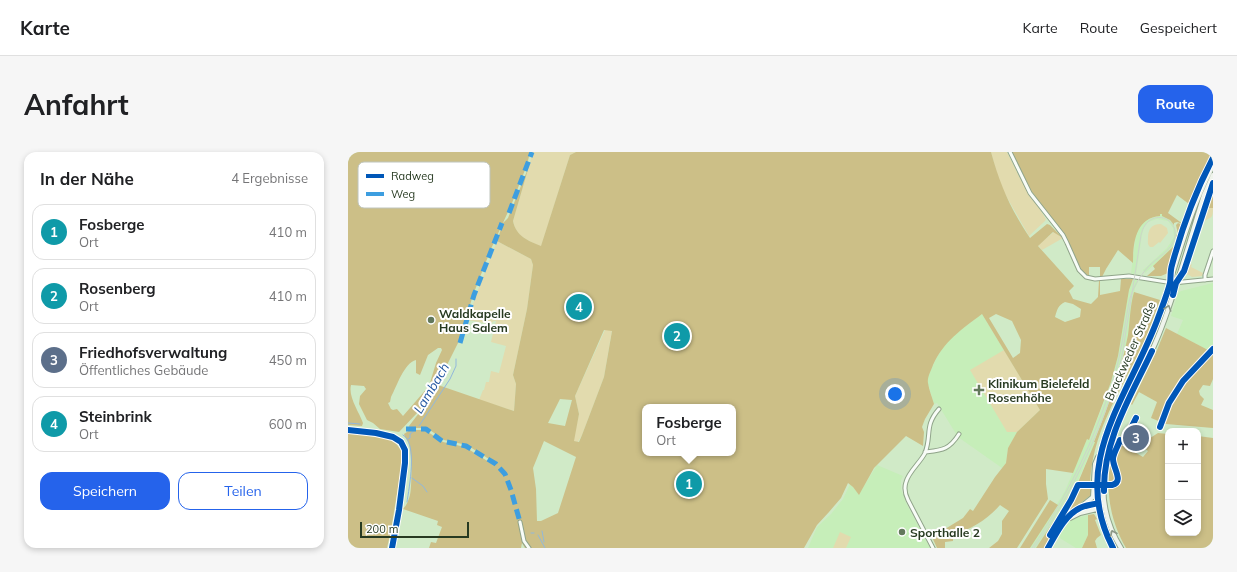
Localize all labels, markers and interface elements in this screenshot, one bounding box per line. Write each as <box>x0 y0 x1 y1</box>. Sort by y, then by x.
text: Karte <box>20 16 70 40</box>
text: Karte <box>1023 19 1058 37</box>
text: Route <box>1080 19 1118 37</box>
text: Gespeichert <box>1140 19 1217 37</box>
button: Route <box>1138 85 1213 123</box>
text: Anfahrt <box>24 87 129 122</box>
legend <box>358 162 490 208</box>
text: In der Nähe <box>40 168 134 189</box>
text: Radweg <box>391 169 434 183</box>
text: 4 Ergebnisse <box>231 170 308 186</box>
text: Weg <box>391 187 415 201</box>
text: Fosberge <box>79 215 145 234</box>
text: 1 <box>50 224 58 240</box>
text: 410 m <box>269 224 307 240</box>
text: Ort <box>79 234 99 250</box>
text: Rosenberg <box>79 279 156 298</box>
text: 2 <box>50 288 58 304</box>
text: 410 m <box>269 288 307 304</box>
pin: 4 <box>566 292 592 322</box>
text: Ort <box>79 298 99 314</box>
street label: Brackweder Straße <box>1101 299 1159 403</box>
one-way arrow <box>1164 305 1172 312</box>
place label: Waldkapelle Haus Salem <box>439 306 511 335</box>
marker: Waldkapelle Haus Salem <box>426 315 436 325</box>
pin: 2 <box>664 321 690 351</box>
text: Friedhofsverwaltung <box>79 343 227 362</box>
text: 3 <box>50 352 58 368</box>
text: 450 m <box>269 352 307 368</box>
water label: Lambach <box>410 360 452 416</box>
text: Öffentliches Gebäude <box>79 362 208 378</box>
place label: Klinikum Bielefeld Rosenhöhe <box>988 376 1090 405</box>
your location <box>885 384 905 404</box>
marker: Klinikum Bielefeld Rosenhöhe <box>973 384 985 396</box>
popup <box>642 404 736 456</box>
text: Steinbrink <box>79 407 152 426</box>
text: Fosberge <box>656 413 722 432</box>
text: 4 <box>50 416 58 432</box>
text: 600 m <box>269 416 307 432</box>
pin: 3 <box>1123 423 1149 453</box>
text: Ort <box>79 426 99 442</box>
map controls <box>1165 428 1201 536</box>
button: + <box>1165 428 1201 464</box>
text: Ort <box>656 432 676 448</box>
button: − <box>1165 464 1201 500</box>
pin: 1 <box>676 469 702 499</box>
button: Speichern <box>40 472 170 510</box>
button: Teilen <box>178 472 308 510</box>
button: layers <box>1165 500 1201 536</box>
scale bar <box>360 520 469 539</box>
text: 200 m <box>366 522 398 536</box>
place label: Sporthalle 2 <box>910 525 980 540</box>
marker: Sporthalle 2 <box>897 527 907 537</box>
one-way arrow <box>1110 530 1118 537</box>

